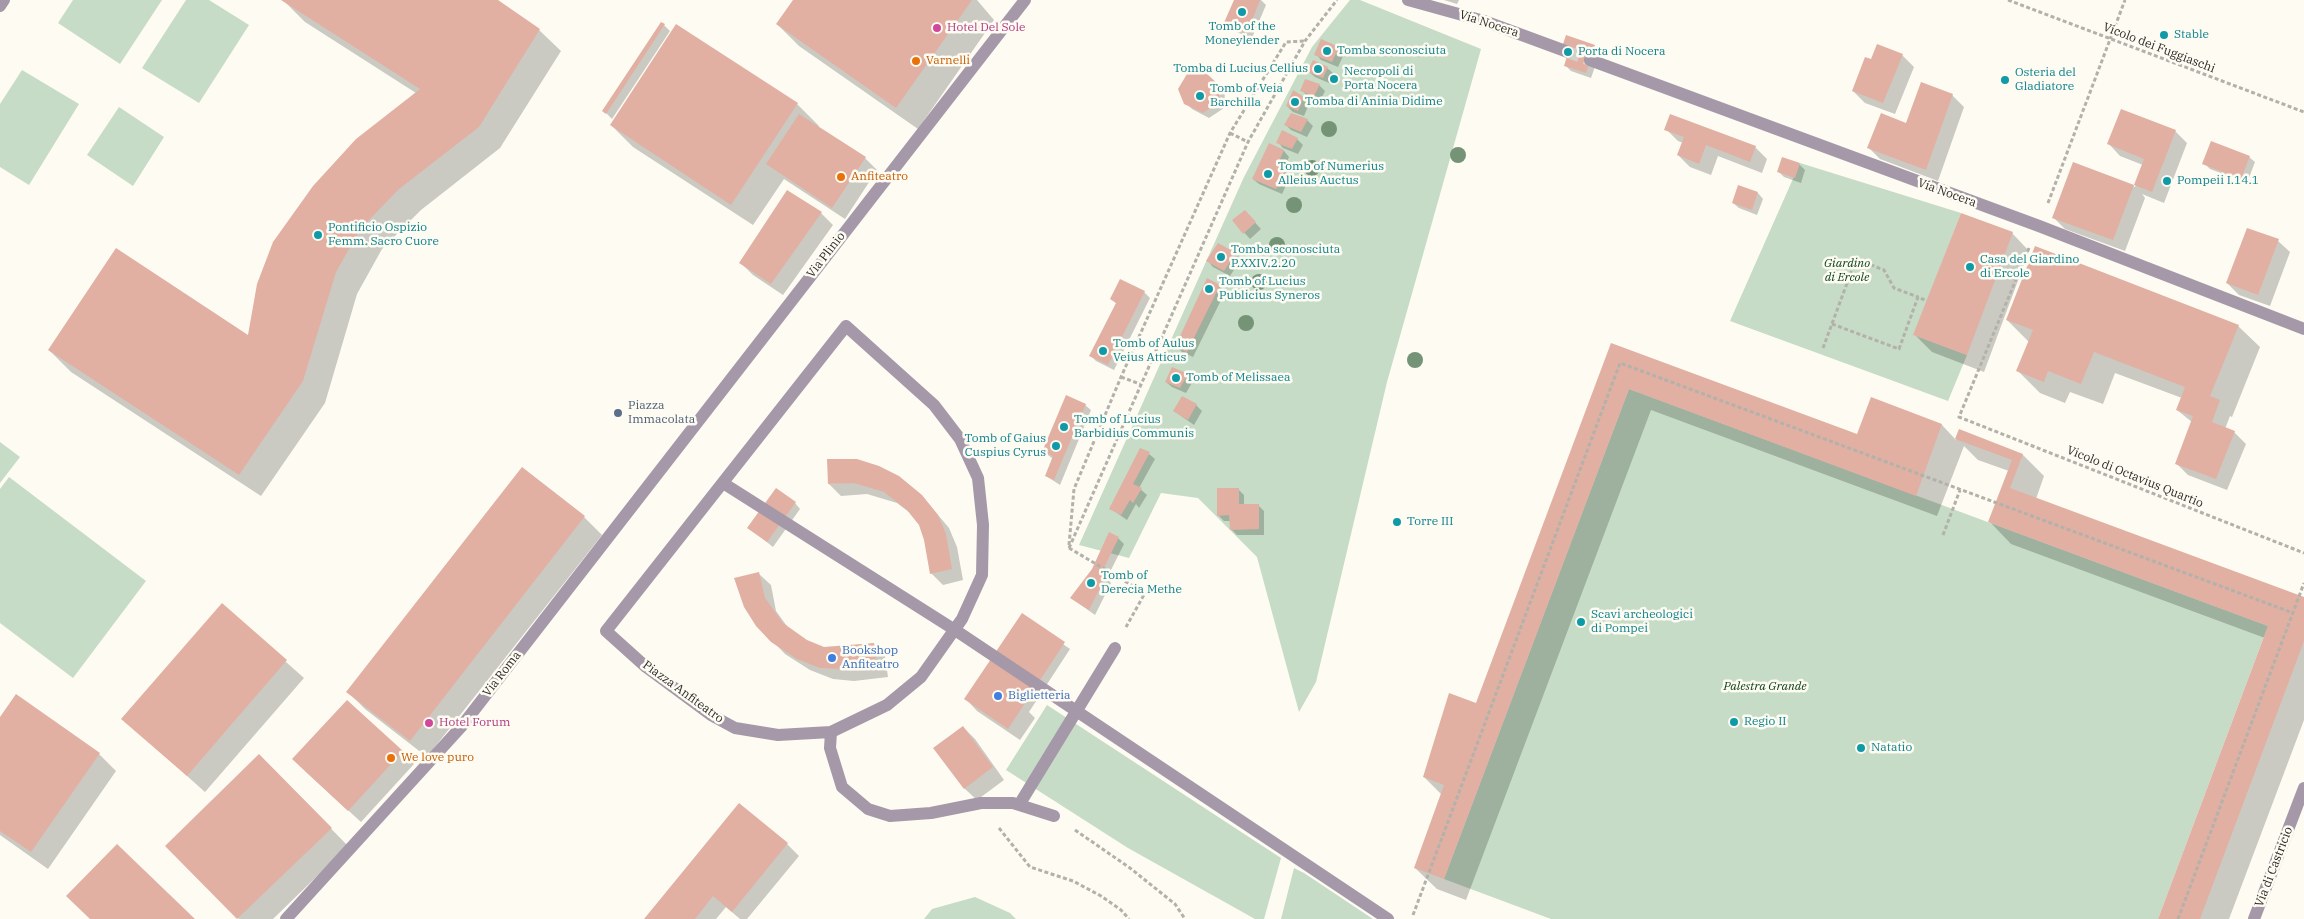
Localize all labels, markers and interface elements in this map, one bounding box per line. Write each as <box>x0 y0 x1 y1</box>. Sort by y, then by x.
marker: Tomb of the Moneylender <box>1236 6 1248 18</box>
street label: Via Nocera <box>1458 8 1520 40</box>
place label: Tomb of the Moneylender <box>1205 20 1279 48</box>
street label: Vicolo dei Fuggiaschi <box>2101 20 2217 76</box>
place label: Hotel Del Sole <box>947 21 1025 35</box>
marker: Hotel Del Sole <box>931 22 943 34</box>
place label: Stable <box>2174 28 2209 42</box>
marker: Stable <box>2158 29 2170 41</box>
place label: Tomba sconosciuta <box>1337 44 1446 58</box>
marker: Tomba sconosciuta <box>1321 45 1333 57</box>
place label: Porta di Nocera <box>1578 45 1665 59</box>
marker: Porta di Nocera <box>1562 46 1574 58</box>
place label: Varnelli <box>926 54 970 68</box>
marker: Varnelli <box>910 55 922 67</box>
place label: Tomba di Lucius Cellius <box>1173 62 1308 76</box>
marker: Tomba di Lucius Cellius <box>1312 63 1324 75</box>
place label: Necropoli di Porta Nocera <box>1344 65 1418 93</box>
place label: Osteria del Gladiatore <box>2015 66 2076 94</box>
marker: Necropoli di Porta Nocera <box>1328 73 1340 85</box>
marker: Osteria del Gladiatore <box>1999 74 2011 86</box>
place label: Tomb of Veia Barchilla <box>1210 82 1283 110</box>
marker: Tomb of Veia Barchilla <box>1194 90 1206 102</box>
place label: Tomba di Aninia Didime <box>1305 95 1443 109</box>
marker: Tomba di Aninia Didime <box>1289 96 1301 108</box>
place label: Tomb of Numerius Alleius Auctus <box>1278 160 1384 188</box>
marker: Tomb of Numerius Alleius Auctus <box>1262 168 1274 180</box>
place label: Anfiteatro <box>851 170 908 184</box>
marker: Anfiteatro <box>835 171 847 183</box>
place label: Pompeii I.14.1 <box>2177 174 2259 188</box>
marker: Pompeii I.14.1 <box>2161 175 2173 187</box>
street label: Via Nocera <box>1916 176 1978 210</box>
place label: Pontificio Ospizio Femm. Sacro Cuore <box>328 221 439 249</box>
marker: Pontificio Ospizio Femm. Sacro Cuore <box>312 229 324 241</box>
street label: Via Plinio <box>804 229 848 281</box>
place label: Tomba sconosciuta P.XXIV.2.20 <box>1231 243 1340 271</box>
marker: Tomba sconosciuta P.XXIV.2.20 <box>1215 251 1227 263</box>
place label: Casa del Giardino di Ercole <box>1980 253 2079 281</box>
park label: Giardino di Ercole <box>1824 257 1870 285</box>
marker: Casa del Giardino di Ercole <box>1964 261 1976 273</box>
place label: Tomb of Lucius Publicius Syneros <box>1219 275 1320 303</box>
marker: Tomb of Lucius Publicius Syneros <box>1203 283 1215 295</box>
place label: Tomb of Aulus Veius Atticus <box>1113 337 1194 365</box>
marker: Tomb of Aulus Veius Atticus <box>1097 345 1109 357</box>
place label: Tomb of Melissaea <box>1186 371 1291 385</box>
marker: Tomb of Melissaea <box>1170 372 1182 384</box>
place label: Piazza Immacolata <box>628 399 695 427</box>
marker: Piazza Immacolata <box>612 407 624 419</box>
place label: Tomb of Lucius Barbidius Communis <box>1074 413 1194 441</box>
marker: Tomb of Lucius Barbidius Communis <box>1058 421 1070 433</box>
place label: Tomb of Gaius Cuspius Cyrus <box>965 432 1046 460</box>
marker: Tomb of Gaius Cuspius Cyrus <box>1050 440 1062 452</box>
street label: Vicolo di Octavius Quartio <box>2065 443 2205 511</box>
place label: Torre III <box>1407 515 1453 529</box>
marker: Torre III <box>1391 516 1403 528</box>
place label: Tomb of Derecia Methe <box>1101 569 1182 597</box>
marker: Tomb of Derecia Methe <box>1085 577 1097 589</box>
place label: Scavi archeologici di Pompei <box>1591 608 1693 636</box>
marker: Scavi archeologici di Pompei <box>1575 616 1587 628</box>
place label: Bookshop Anfiteatro <box>842 644 899 672</box>
street label: Via Roma <box>480 648 524 700</box>
marker: Bookshop Anfiteatro <box>826 652 838 664</box>
street label: Piazza Anfiteatro <box>640 658 726 726</box>
park label: Palestra Grande <box>1723 680 1807 694</box>
place label: Biglietteria <box>1008 689 1071 703</box>
marker: Biglietteria <box>992 690 1004 702</box>
place label: Regio II <box>1744 715 1786 729</box>
place label: Hotel Forum <box>439 716 510 730</box>
marker: Regio II <box>1728 716 1740 728</box>
marker: Hotel Forum <box>423 717 435 729</box>
place label: Natatio <box>1871 741 1912 755</box>
marker: Natatio <box>1855 742 1867 754</box>
place label: We love puro <box>401 751 474 765</box>
marker: We love puro <box>385 752 397 764</box>
street label: Via di Castricio <box>2252 825 2296 909</box>

